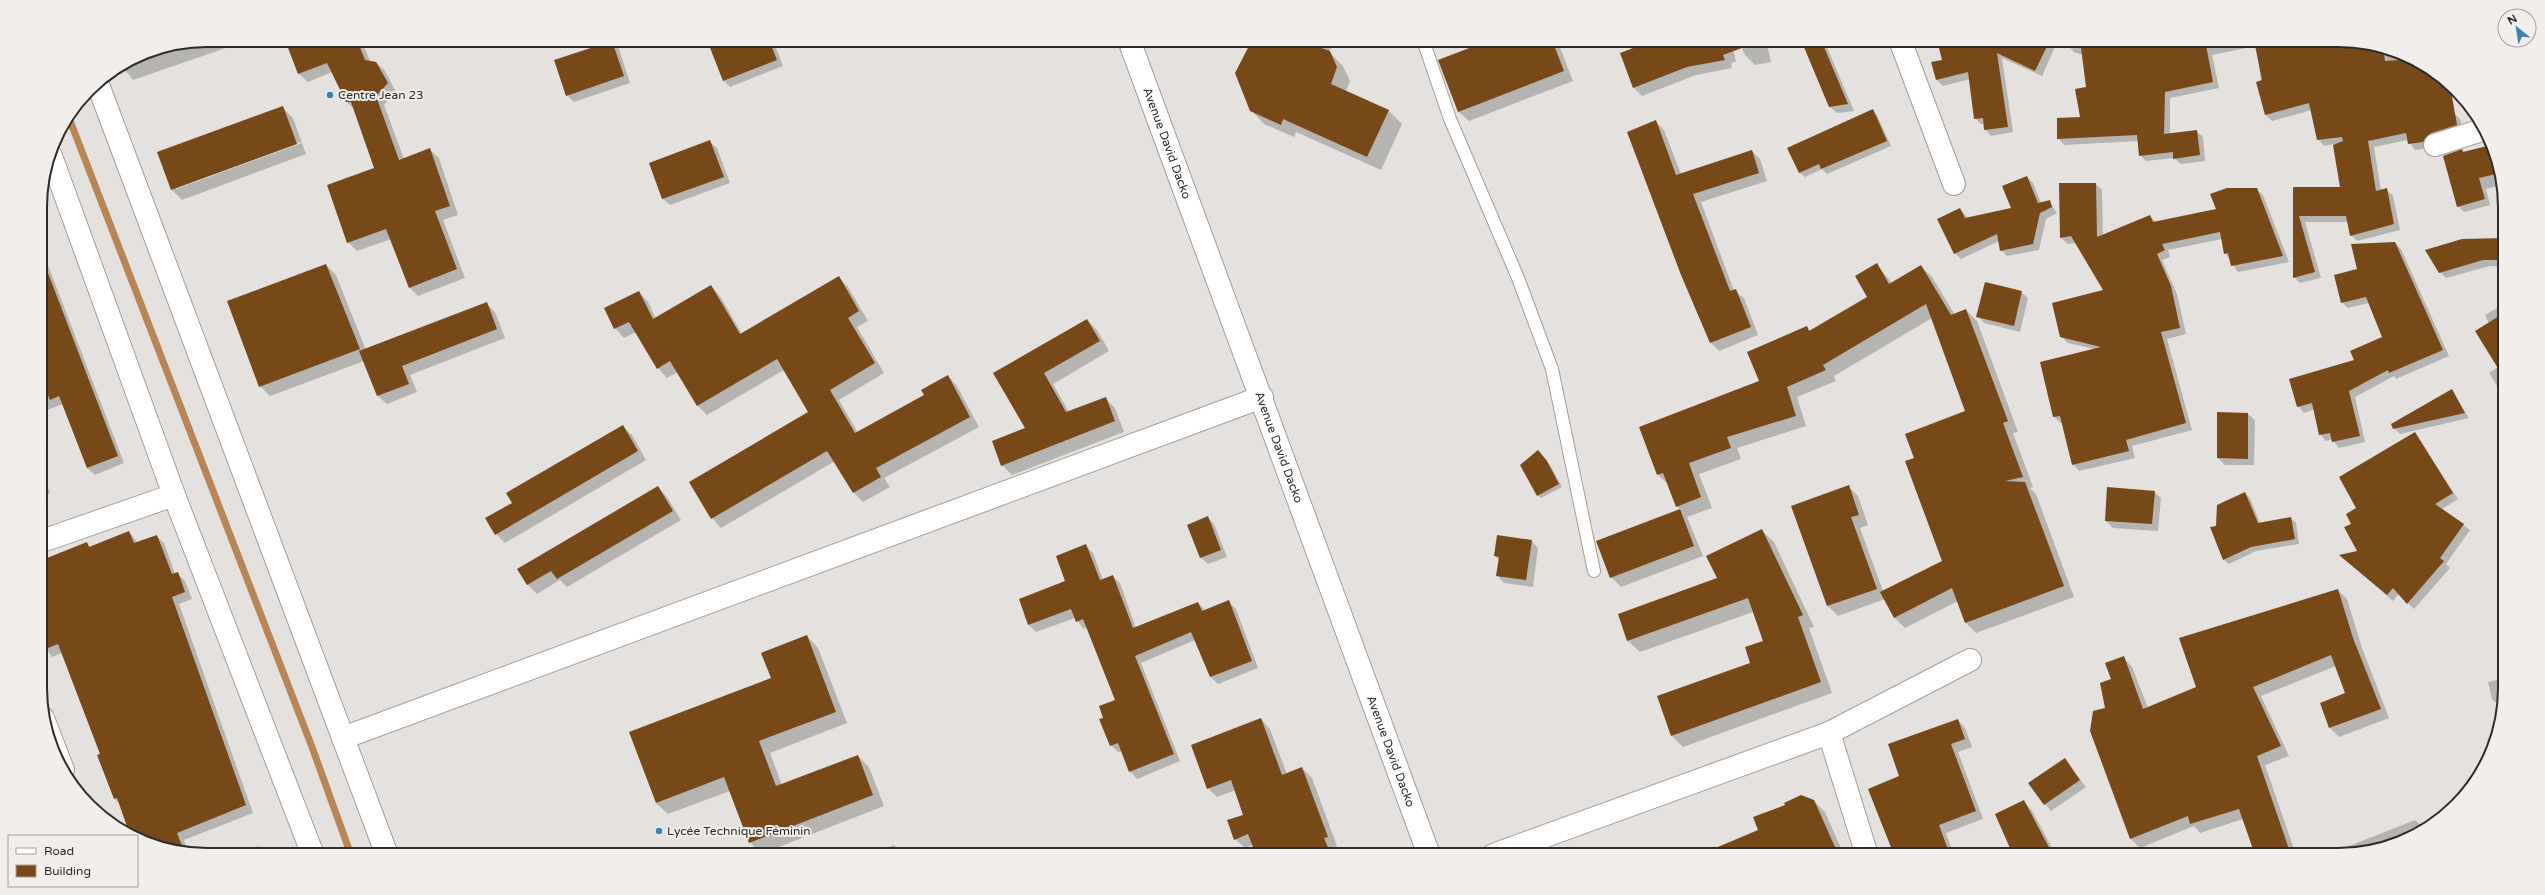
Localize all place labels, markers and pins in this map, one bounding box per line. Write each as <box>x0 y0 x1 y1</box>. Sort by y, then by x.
place label: Centre Jean 23 <box>338 88 424 102</box>
marker: Centre Jean 23 <box>325 90 335 100</box>
place label: Lycée Technique Féminin <box>667 824 811 838</box>
marker: Lycée Technique Féminin <box>654 826 664 836</box>

